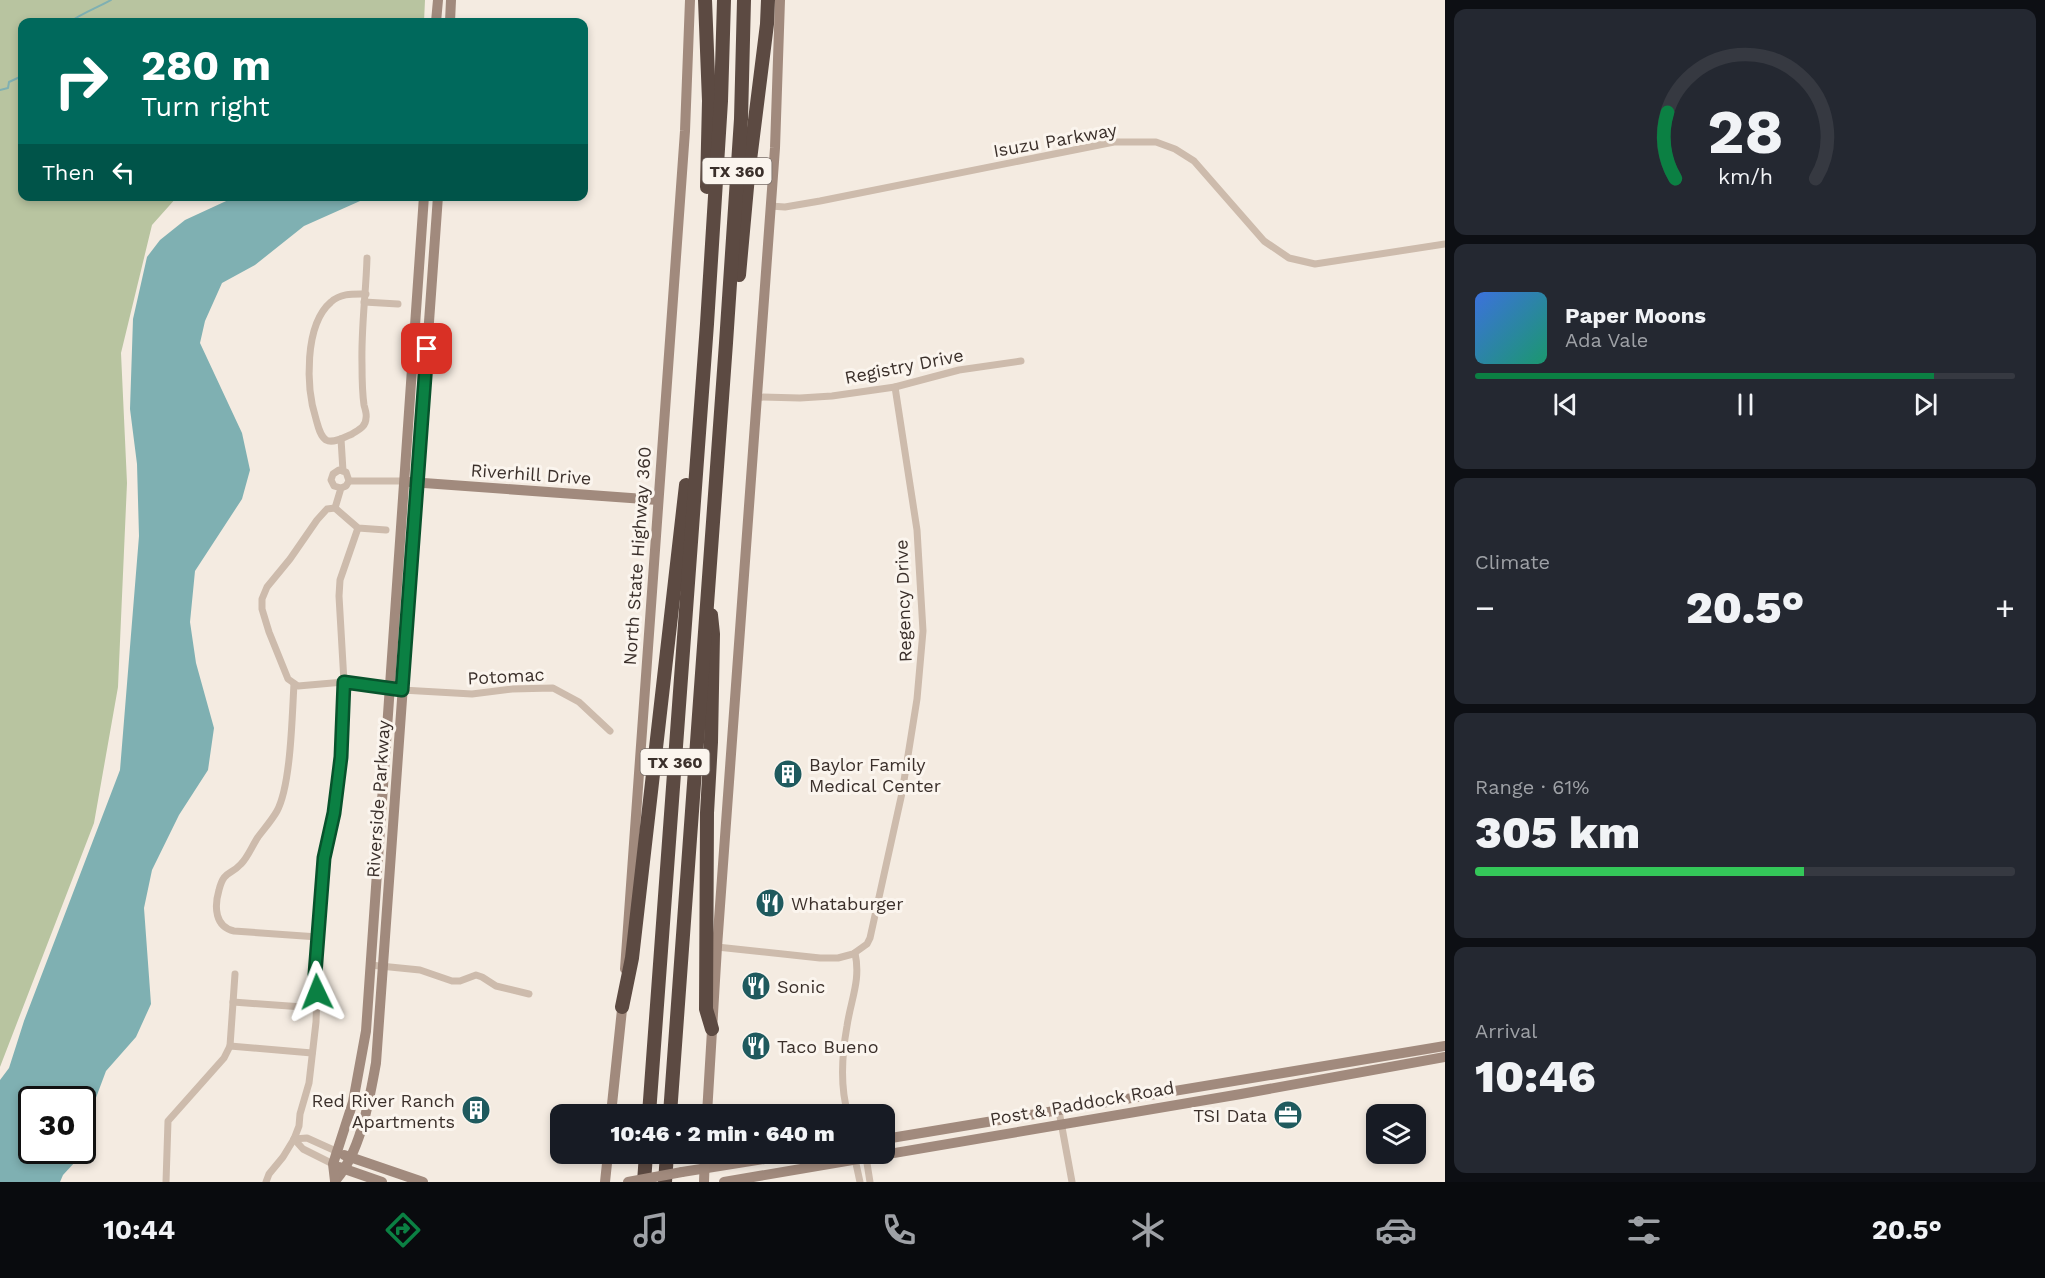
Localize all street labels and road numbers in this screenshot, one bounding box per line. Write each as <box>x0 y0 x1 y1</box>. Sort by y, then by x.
street label: Isuzu Parkway <box>992 119 1119 161</box>
road number: TX 360 <box>702 158 771 184</box>
street label: Registry Drive <box>843 344 965 388</box>
street label: North State Highway 360 <box>619 446 655 666</box>
street label: Riverhill Drive <box>470 459 592 489</box>
street label: Regency Drive <box>890 539 916 663</box>
street label: Potomac <box>467 663 545 689</box>
street label: Riverside Parkway <box>362 719 394 879</box>
road number: TX 360 <box>640 749 710 775</box>
street label: Post & Paddock Road <box>988 1076 1176 1130</box>

